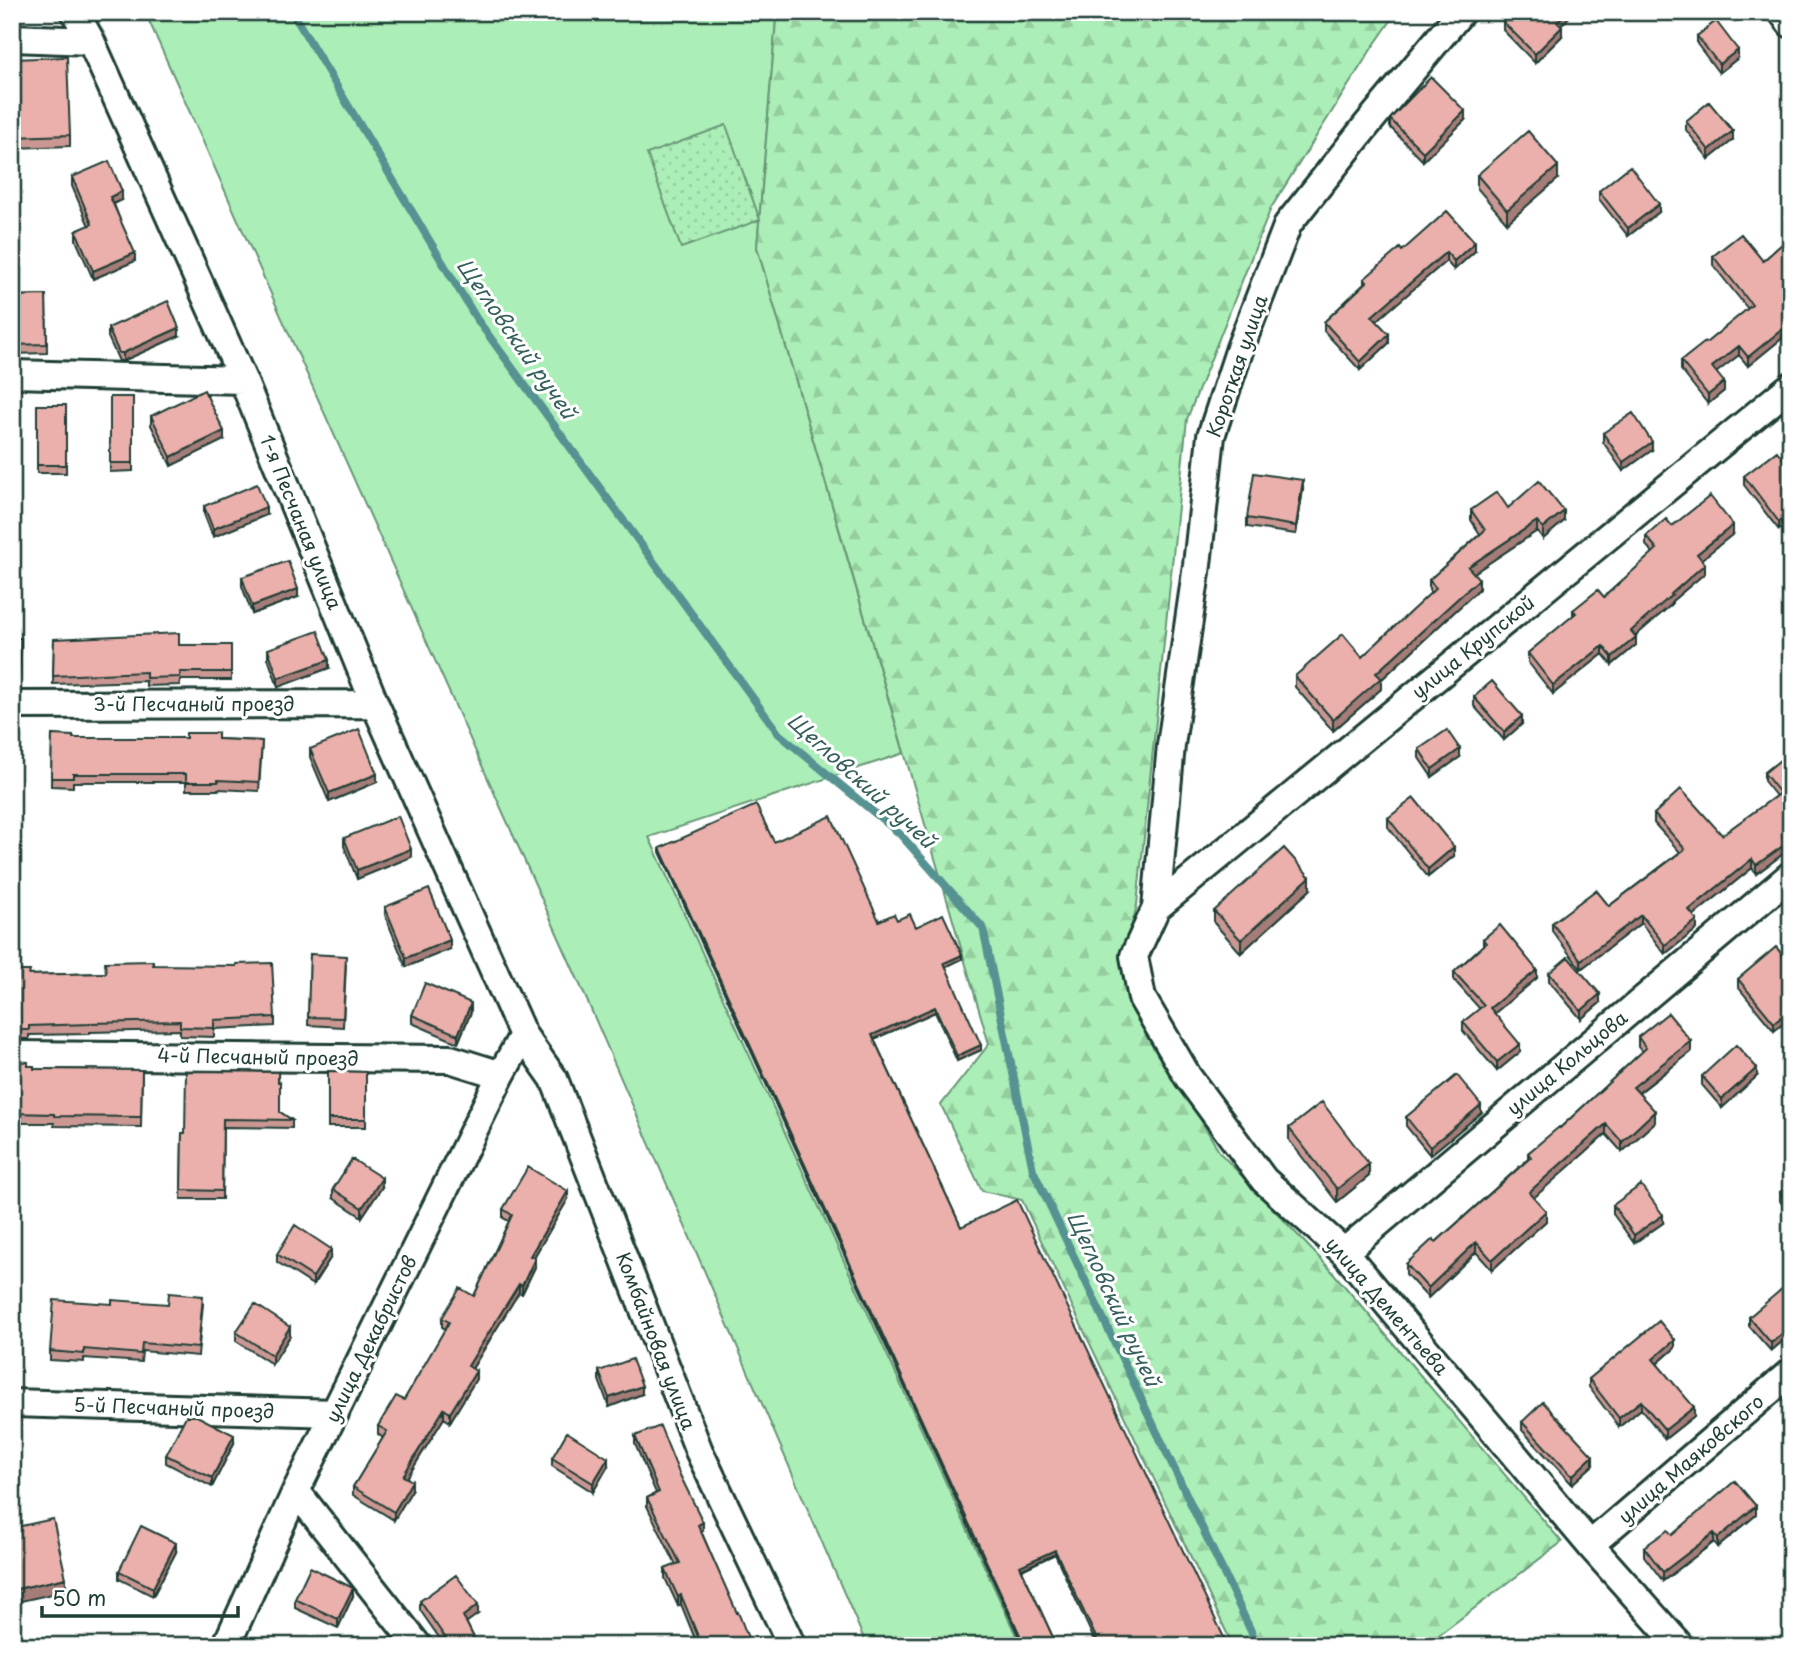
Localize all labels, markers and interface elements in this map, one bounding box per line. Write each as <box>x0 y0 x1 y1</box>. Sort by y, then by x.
water label: Щегловский ручей <box>450 251 587 427</box>
street label: Короткая улица <box>1199 291 1274 441</box>
street label: 1-я Песчаная улица <box>254 430 350 613</box>
street label: улица Крупской <box>1405 588 1540 705</box>
street label: 3-й Песчаный проезд <box>93 689 295 717</box>
water label: Щегловский ручей <box>781 704 946 857</box>
street label: улица Кольцова <box>1500 1003 1633 1121</box>
street label: 4-й Песчаный проезд <box>157 1040 359 1072</box>
water label: Щегловский ручей <box>1060 1205 1171 1394</box>
street label: улица Дементьева <box>1320 1230 1456 1381</box>
street label: Комбайновая улица <box>610 1248 704 1433</box>
street label: улица Декабристов <box>317 1250 423 1427</box>
street label: улица Маяковского <box>1611 1387 1769 1530</box>
street label: 5-й Песчаный проезд <box>73 1390 275 1424</box>
scale bar <box>42 1574 238 1618</box>
text: 50 m <box>52 1581 106 1613</box>

